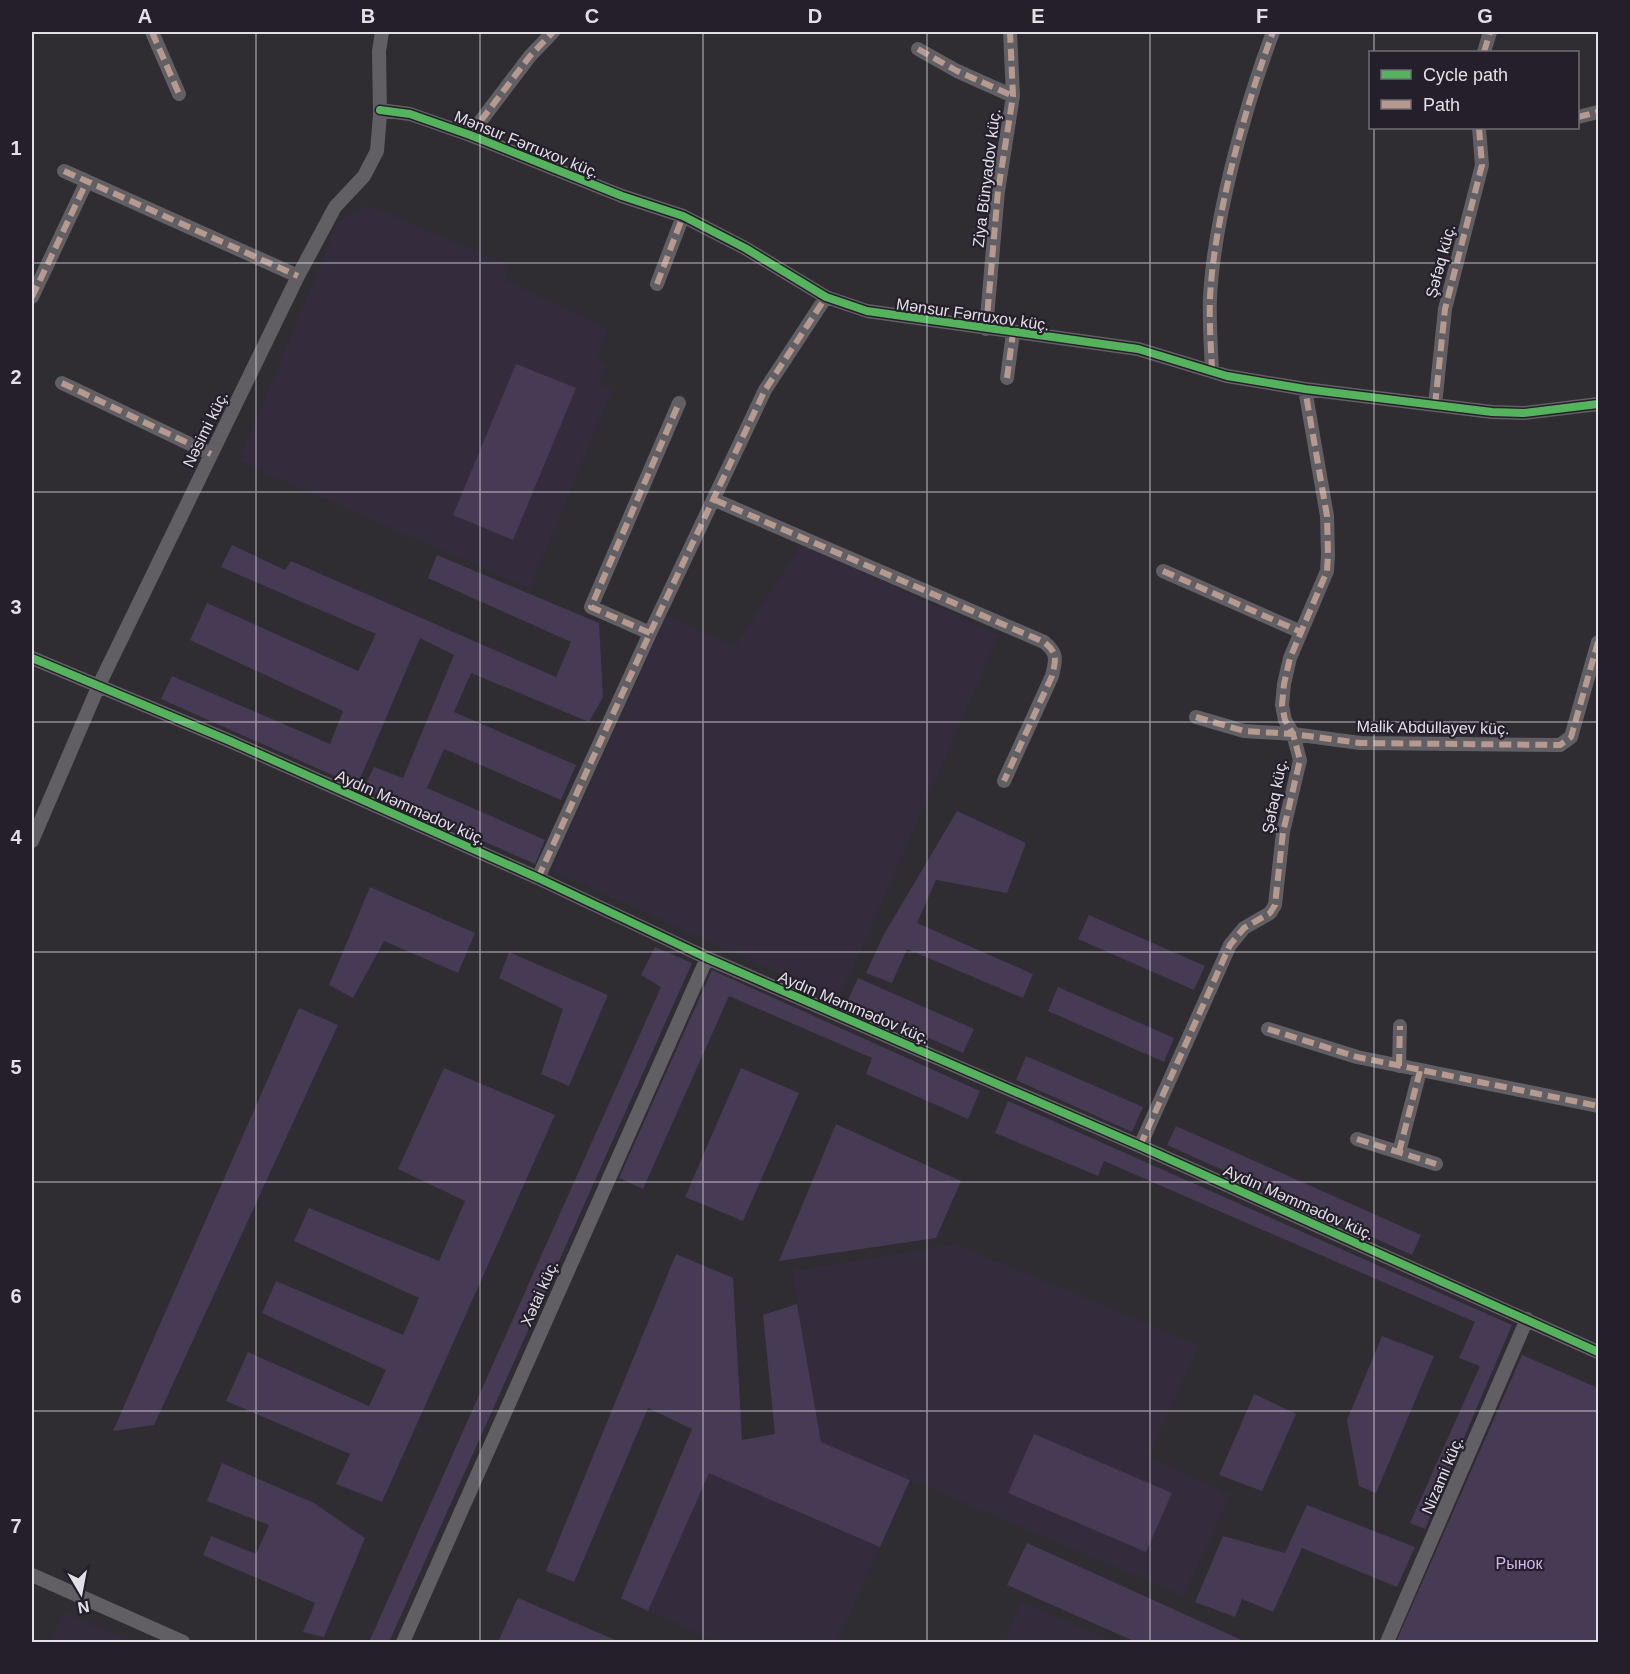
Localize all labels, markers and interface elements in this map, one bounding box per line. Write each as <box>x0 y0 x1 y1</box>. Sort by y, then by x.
text: A <box>138 5 152 27</box>
text: B <box>361 5 375 27</box>
text: C <box>585 5 599 27</box>
text: D <box>808 5 822 27</box>
text: E <box>1031 5 1045 27</box>
text: F <box>1256 5 1268 27</box>
text: G <box>1477 5 1493 27</box>
legend <box>1369 51 1579 129</box>
text: Cycle path <box>1423 65 1508 85</box>
text: Path <box>1423 95 1460 115</box>
street label: Mənsur Fərruxov küç. <box>452 108 602 181</box>
street label: Ziya Bünyadov küç. <box>970 108 1003 248</box>
text: 1 <box>10 137 22 159</box>
street label: Şəfəq küç. <box>1422 222 1458 300</box>
street label: Mənsur Fərruxov küç. <box>895 295 1051 334</box>
text: 2 <box>10 366 22 388</box>
street label: Nəsimi küç. <box>180 388 231 470</box>
text: 3 <box>10 596 22 618</box>
street label: Malik Abdullayev küç. <box>1356 718 1510 737</box>
street label: Şəfəq küç. <box>1259 757 1290 835</box>
street label: Aydın Məmmədov küç. <box>333 767 488 848</box>
text: 4 <box>10 826 22 848</box>
street label: Aydın Məmmədov küç. <box>776 968 932 1047</box>
text: 5 <box>10 1056 22 1078</box>
street label: Aydın Məmmədov küç. <box>1221 1162 1376 1243</box>
street label: Xətai küç. <box>517 1258 562 1329</box>
text: 6 <box>10 1285 22 1307</box>
street label: Nizami küç. <box>1418 1434 1466 1517</box>
text: 7 <box>10 1515 22 1537</box>
park label: Рынок <box>1496 1555 1543 1572</box>
north arrow <box>51 1563 111 1623</box>
text: N <box>76 1598 91 1617</box>

